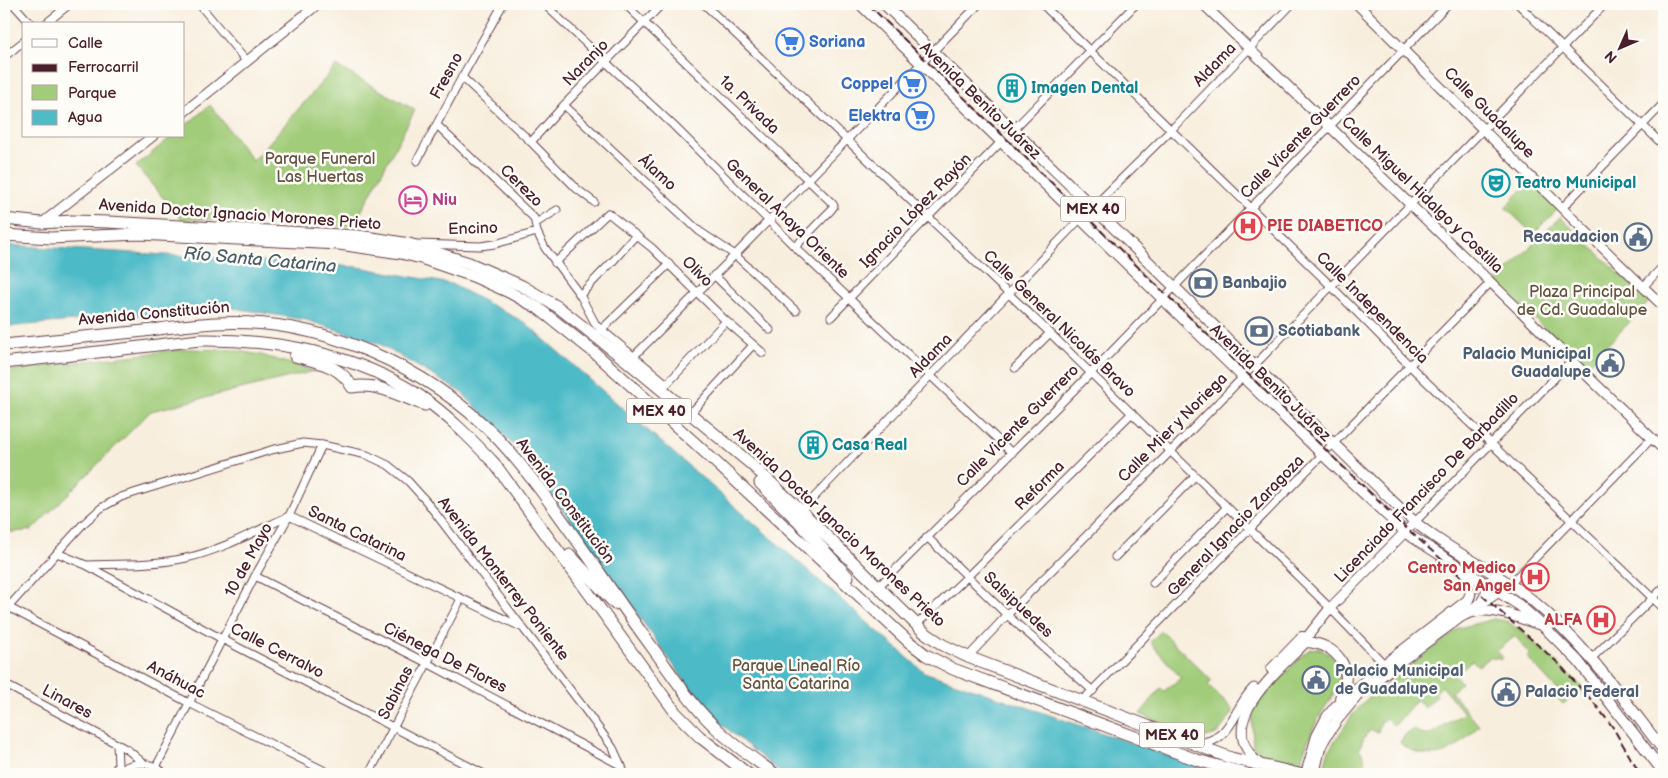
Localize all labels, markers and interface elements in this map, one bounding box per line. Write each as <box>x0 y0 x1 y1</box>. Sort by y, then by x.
legend <box>22 22 185 138</box>
north arrow <box>1596 22 1646 72</box>
supermarket icon: Soriana <box>775 27 805 57</box>
place label: Soriana <box>809 33 865 52</box>
text: Calle <box>68 34 103 53</box>
street label: Naranjo <box>559 36 613 90</box>
street label: Avenida Benito Juárez <box>916 38 1045 164</box>
street label: Aldama <box>1189 39 1241 91</box>
text: N <box>1601 47 1621 67</box>
street label: Fresno <box>426 49 468 103</box>
text: Ferrocarril <box>68 58 139 77</box>
street label: Calle Guadalupe <box>1440 64 1539 163</box>
supermarket icon: Coppel <box>897 69 927 99</box>
street label: Calle Vicente Guerrero <box>1237 71 1365 203</box>
street label: 1a. Privada <box>715 72 783 138</box>
building icon: Imagen Dental <box>997 73 1027 103</box>
place label: Coppel <box>841 75 893 94</box>
place label: Imagen Dental <box>1031 79 1138 98</box>
text: Parque <box>68 84 117 103</box>
supermarket icon: Elektra <box>905 101 935 131</box>
place label: Elektra <box>848 107 901 126</box>
text: Agua <box>68 108 102 127</box>
street label: Calle Miguel Hidalgo y Costilla <box>1337 113 1507 277</box>
street label: Álamo <box>634 149 681 195</box>
park label: Parque Funeral Las Huertas <box>265 150 375 187</box>
street label: Ignacio López Rayón <box>856 150 976 272</box>
street label: General Anaya Oriente <box>721 155 853 283</box>
street label: Cerezo <box>496 161 546 211</box>
theatre icon: Teatro Municipal <box>1481 168 1511 198</box>
place label: Teatro Municipal <box>1515 174 1636 193</box>
hotel icon: Niu <box>398 185 428 215</box>
place label: Niu <box>432 191 457 210</box>
street label: Avenida Doctor Ignacio Morones Prieto <box>98 196 382 234</box>
road number: MEX 40 <box>1060 196 1126 222</box>
hospital icon: PIE DIABETICO <box>1233 211 1263 241</box>
place label: PIE DIABETICO <box>1267 217 1383 236</box>
street label: Encino <box>448 219 498 239</box>
public building icon: Recaudacion <box>1623 222 1653 252</box>
place label: Recaudacion <box>1523 228 1619 247</box>
water label: Río Santa Catarina <box>183 243 337 277</box>
street label: Calle General Nicolás Bravo <box>979 246 1139 402</box>
street label: Calle Independencia <box>1312 248 1432 368</box>
street label: Olivo <box>678 253 716 291</box>
bank icon: Banbajio <box>1188 268 1218 298</box>
place label: Banbajio <box>1222 274 1287 293</box>
park label: Plaza Principal de Cd. Guadalupe <box>1517 283 1648 320</box>
street label: Avenida Constitución <box>78 298 230 330</box>
bank icon: Scotiabank <box>1244 316 1274 346</box>
street label: Avenida Benito Juárez <box>1206 320 1335 446</box>
place label: Scotiabank <box>1278 322 1361 341</box>
street label: Aldama <box>905 330 957 382</box>
place label: Palacio Municipal Guadalupe <box>1463 345 1591 382</box>
public building icon: Palacio Municipal Guadalupe <box>1595 348 1625 378</box>
street label: Calle Vicente Guerrero <box>953 361 1083 491</box>
street label: Calle Mier y Noriega <box>1114 369 1232 487</box>
street label: Licenciado Francisco De Barbadillo <box>1331 389 1523 587</box>
road number: MEX 40 <box>626 398 692 424</box>
street label: Avenida Doctor Ignacio Morones Prieto <box>729 425 949 631</box>
building icon: Casa Real <box>798 430 828 460</box>
street label: Avenida Constitución <box>512 435 618 567</box>
place label: Casa Real <box>832 436 907 455</box>
street label: General Ignacio Zaragoza <box>1164 452 1308 600</box>
street label: Reforma <box>1011 457 1069 515</box>
street label: Avenida Monterrey Poniente <box>433 493 573 665</box>
street label: Santa Catarina <box>305 502 409 566</box>
street label: 10 de Mayo <box>221 520 277 600</box>
place label: Centro Medico San Angel <box>1408 559 1516 596</box>
hospital icon: Centro Medico San Angel <box>1520 562 1550 592</box>
street label: Salsipuedes <box>979 568 1057 642</box>
hospital icon: ALFA <box>1586 605 1616 635</box>
place label: ALFA <box>1544 611 1582 630</box>
street label: Calle Cerralvo <box>227 619 327 683</box>
street label: Ciénega De Flores <box>380 619 510 697</box>
street label: Anáhuac <box>144 657 208 703</box>
park label: Parque Lineal Río Santa Catarina <box>732 657 860 694</box>
place label: Palacio Municipal de Guadalupe <box>1335 662 1463 699</box>
street label: Sabinas <box>374 663 418 723</box>
public building icon: Palacio Municipal de Guadalupe <box>1301 665 1331 695</box>
public building icon: Palacio Federal <box>1491 677 1521 707</box>
street label: Linares <box>39 681 95 723</box>
place label: Palacio Federal <box>1525 683 1639 702</box>
road number: MEX 40 <box>1140 722 1204 748</box>

